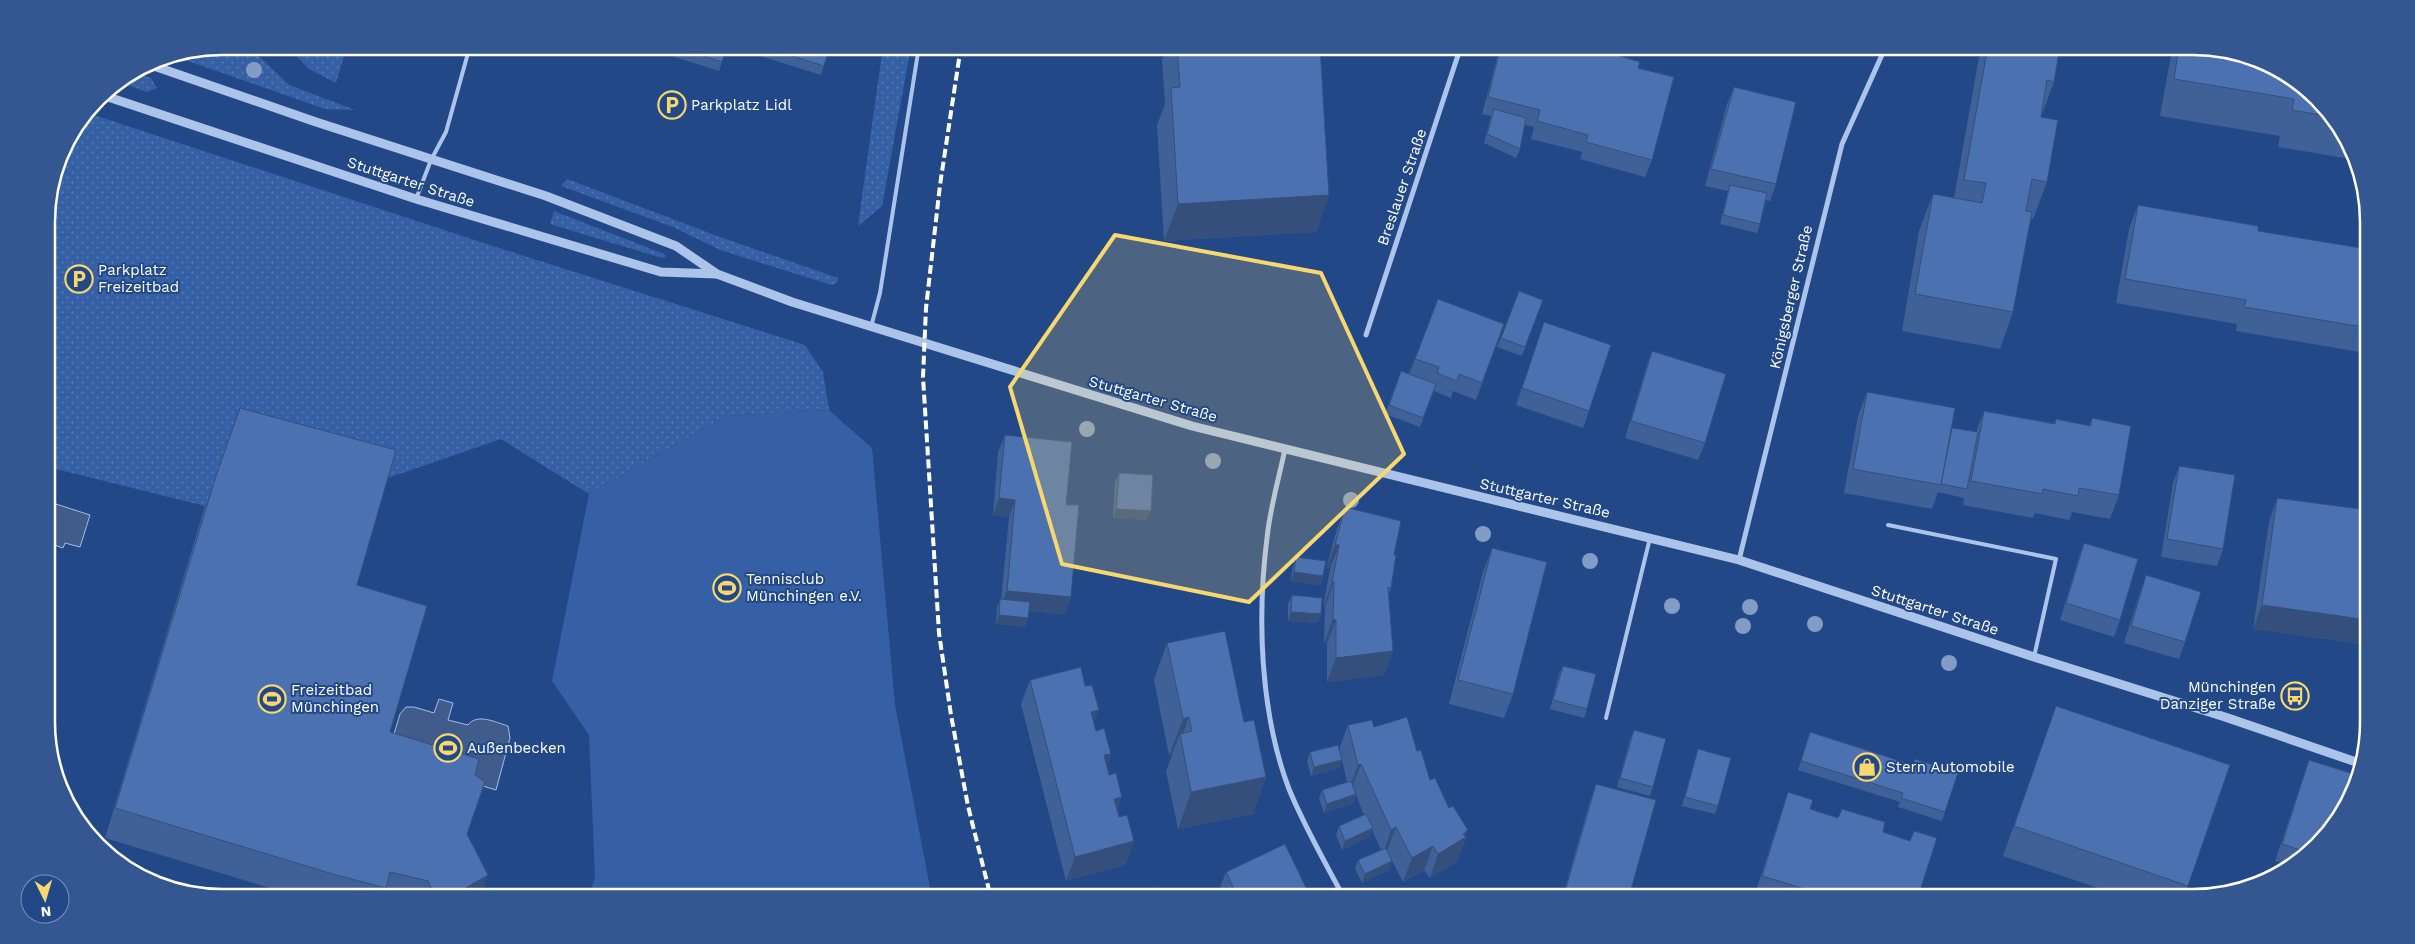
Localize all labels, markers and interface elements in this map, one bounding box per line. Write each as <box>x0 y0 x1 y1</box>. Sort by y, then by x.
parking icon: Parkplatz Lidl <box>657 90 687 120</box>
place label: Parkplatz Lidl <box>691 96 792 114</box>
street label: Breslauer Straße <box>1374 126 1430 248</box>
street label: Stuttgarter Straße <box>345 153 477 211</box>
street label: Königsberger Straße <box>1766 223 1816 371</box>
place label: Parkplatz Freizeitbad <box>98 261 179 296</box>
parking icon: Parkplatz Freizeitbad <box>64 264 94 294</box>
street label: Stuttgarter Straße <box>1087 372 1219 426</box>
street label: Stuttgarter Straße <box>1478 474 1612 522</box>
place label: Tennisclub Münchingen e.V. <box>746 570 862 605</box>
sports icon: Tennisclub Münchingen e.V. <box>712 573 742 603</box>
street label: Stuttgarter Straße <box>1869 581 2001 639</box>
place label: Münchingen Danziger Straße <box>2160 678 2276 713</box>
place label: Freizeitbad Münchingen <box>291 681 379 716</box>
bus stop icon: Münchingen Danziger Straße <box>2280 681 2310 711</box>
sports icon: Freizeitbad Münchingen <box>257 684 287 714</box>
sports icon: Außenbecken <box>433 733 463 763</box>
place label: Außenbecken <box>467 739 566 757</box>
shop icon: Stern Automobile <box>1852 752 1882 782</box>
place label: Stern Automobile <box>1886 758 2015 776</box>
north arrow <box>20 874 70 924</box>
text: N <box>40 904 52 920</box>

